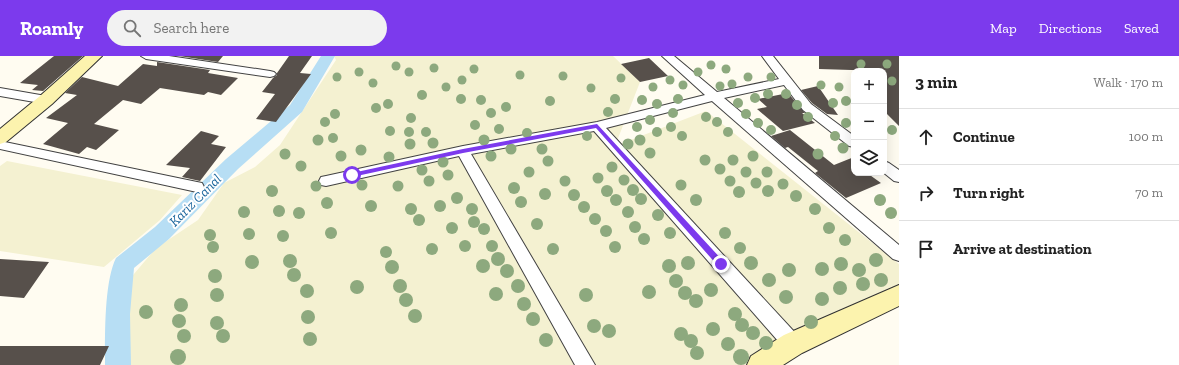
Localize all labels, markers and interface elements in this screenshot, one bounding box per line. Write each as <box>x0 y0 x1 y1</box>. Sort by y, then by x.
search box <box>107 10 387 46</box>
text: Roamly <box>20 17 83 40</box>
icon: search <box>121 17 143 39</box>
text: Search here <box>153 19 229 37</box>
text: Map <box>990 20 1017 37</box>
text: Directions <box>1039 20 1102 37</box>
text: Saved <box>1124 20 1159 37</box>
map controls <box>851 68 887 176</box>
button: + <box>851 68 887 104</box>
text: 3 min <box>915 72 957 92</box>
text: Walk · 170 m <box>1094 75 1163 90</box>
button: − <box>851 104 887 140</box>
icon: ahead <box>915 126 937 148</box>
text: Continue <box>953 128 1015 146</box>
text: 100 m <box>1129 129 1163 144</box>
button: layers <box>851 140 887 176</box>
route start <box>343 166 361 184</box>
water label: Kariz Canal <box>166 171 225 230</box>
icon: right <box>915 182 937 204</box>
text: Turn right <box>953 184 1024 202</box>
text: 70 m <box>1135 185 1163 200</box>
icon: arrive <box>915 238 937 260</box>
text: Arrive at destination <box>953 240 1092 258</box>
route end <box>712 255 730 273</box>

